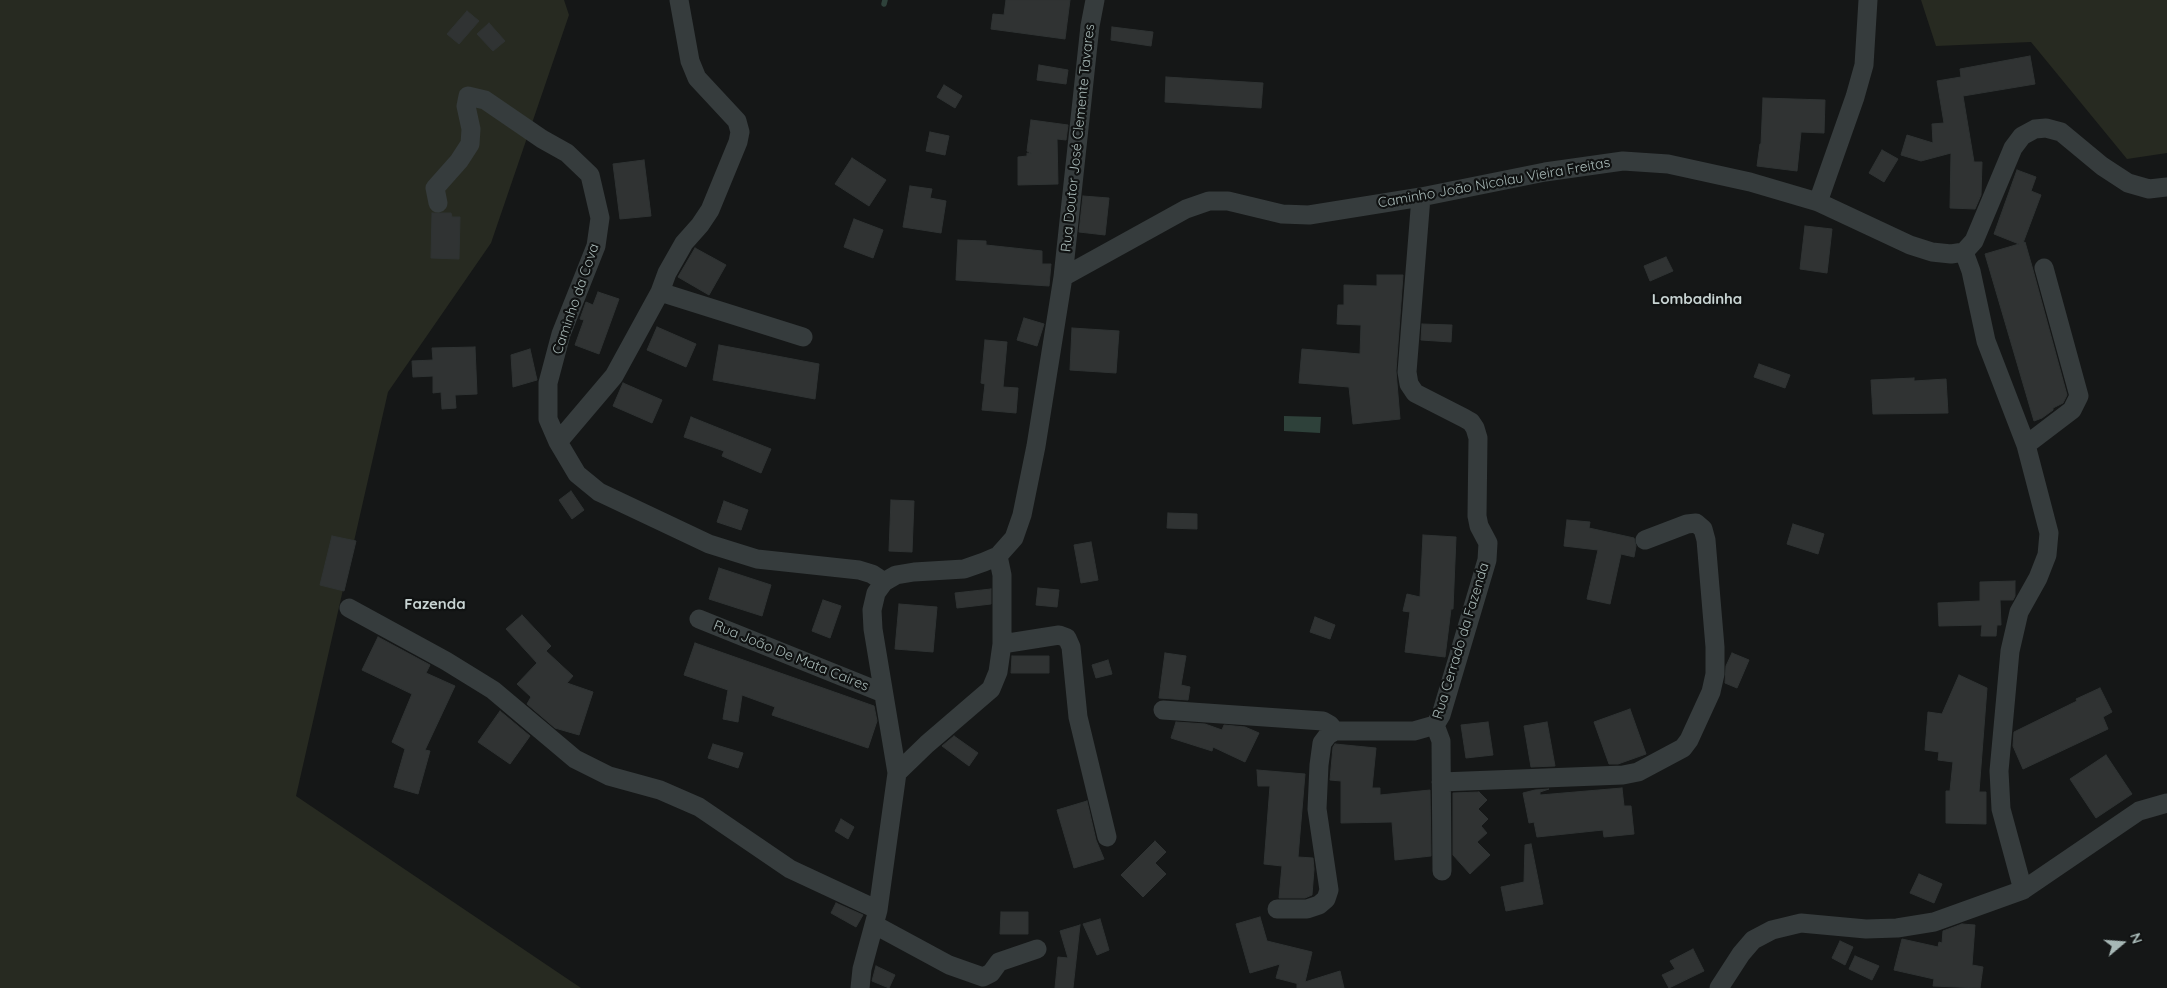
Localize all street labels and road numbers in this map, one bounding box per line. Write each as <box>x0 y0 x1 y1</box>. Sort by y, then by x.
street label: Rua Doutor José Clemente Tavares <box>1058 23 1098 253</box>
street label: Caminho João Nicolau Vieira Freitas <box>1377 154 1611 212</box>
street label: Caminho da Cova <box>549 241 603 357</box>
street label: Rua Cerrado da Fazenda <box>1429 561 1493 721</box>
street label: Rua João De Mata Caires <box>711 617 871 695</box>

